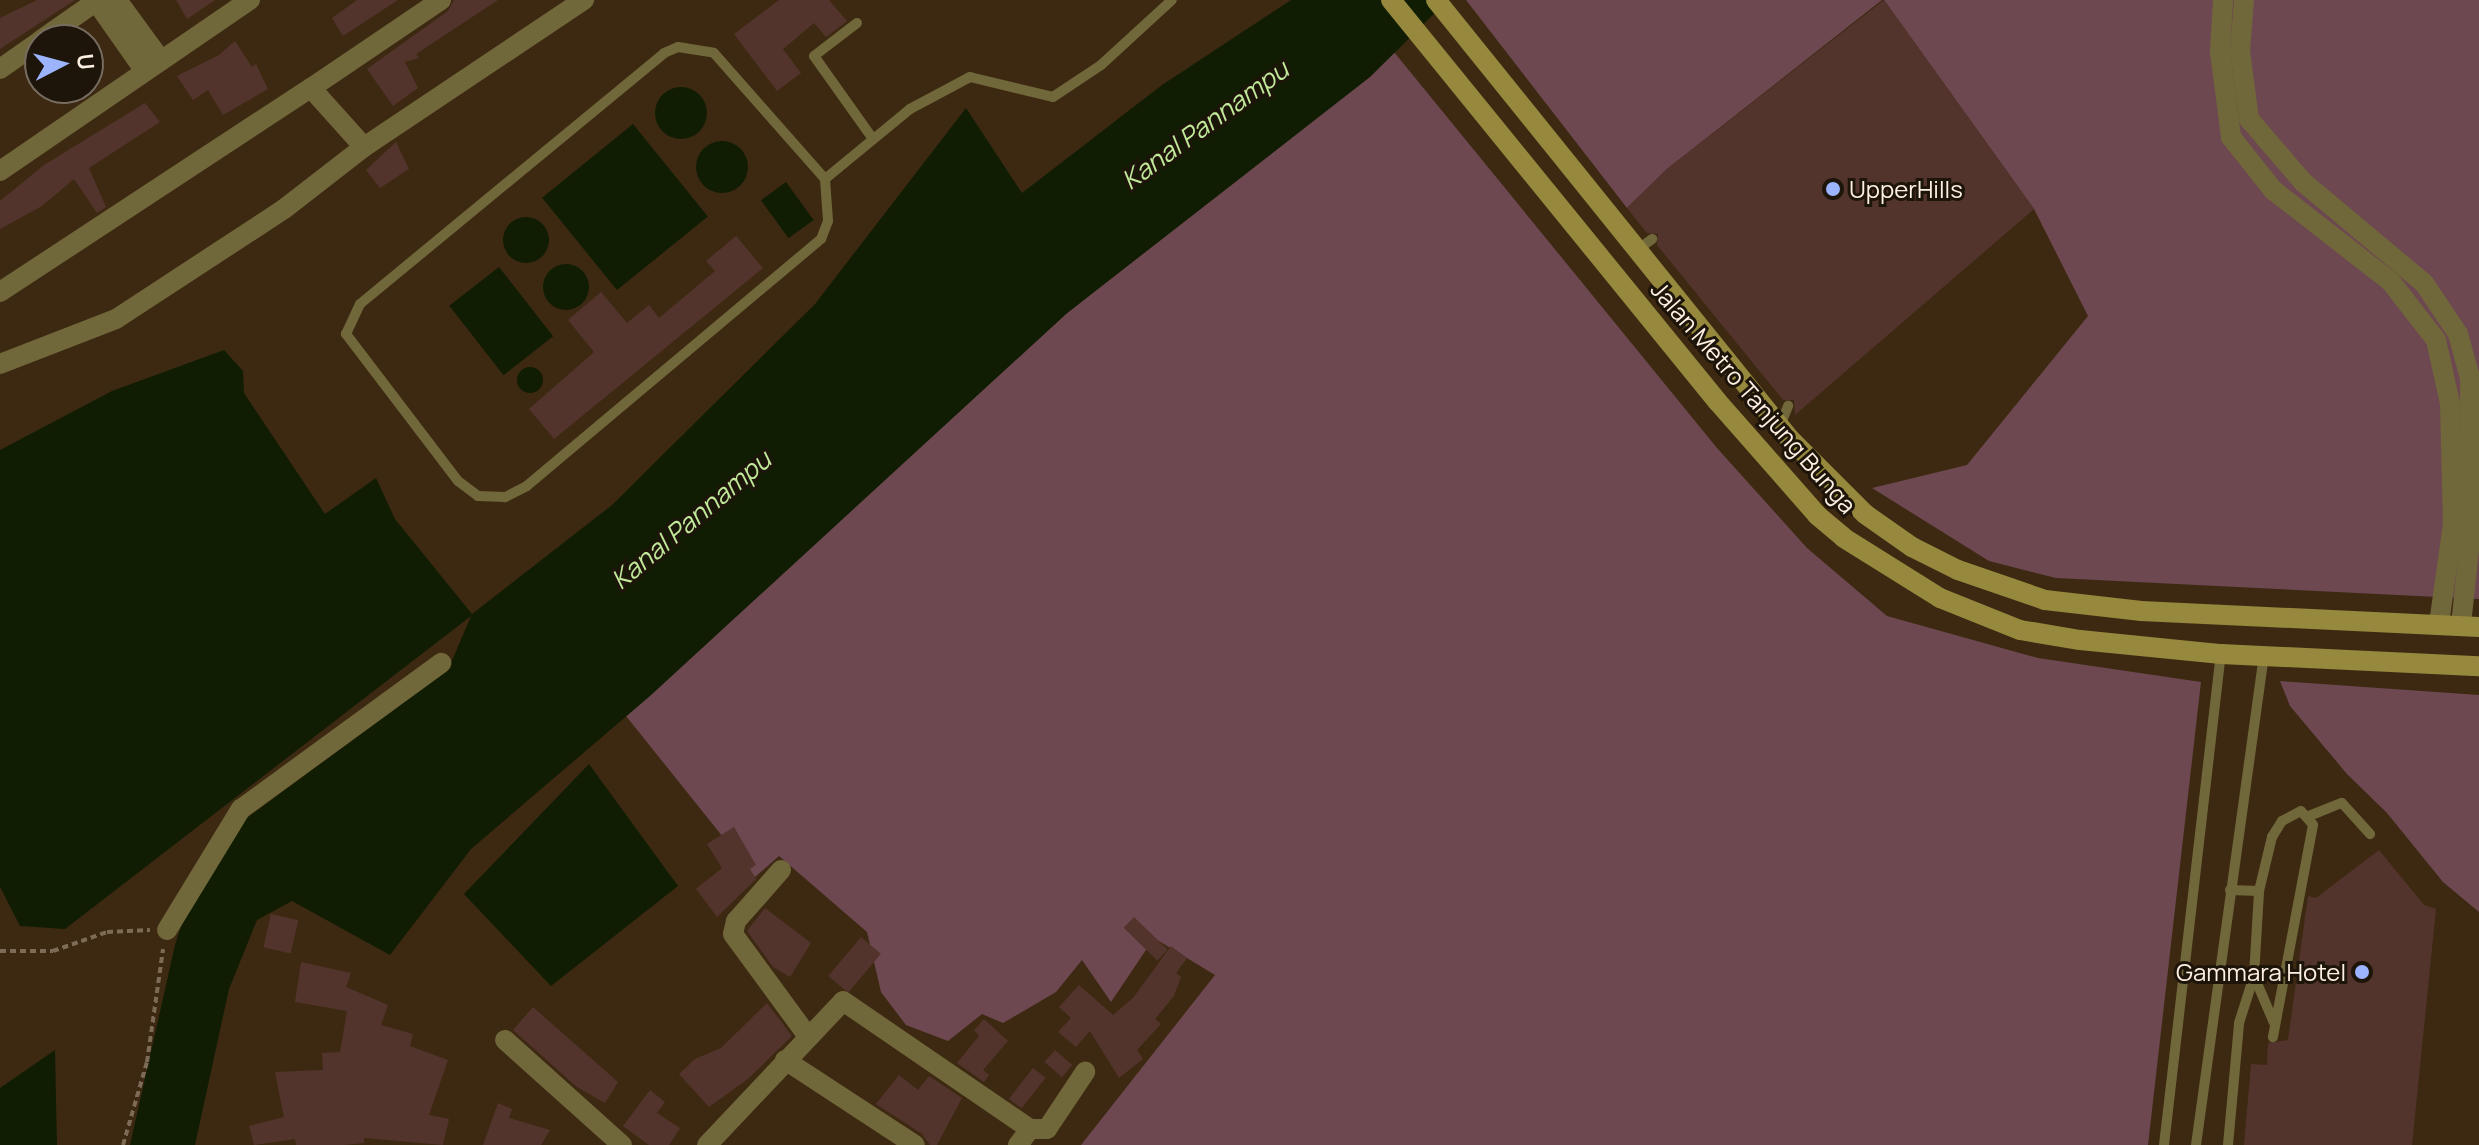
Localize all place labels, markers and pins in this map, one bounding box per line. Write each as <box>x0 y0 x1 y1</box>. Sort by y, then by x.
place label: UpperHills <box>1849 175 1963 203</box>
marker: UpperHills <box>1824 180 1842 198</box>
place label: Gammara Hotel <box>2176 958 2346 986</box>
marker: Gammara Hotel <box>2353 963 2371 981</box>

